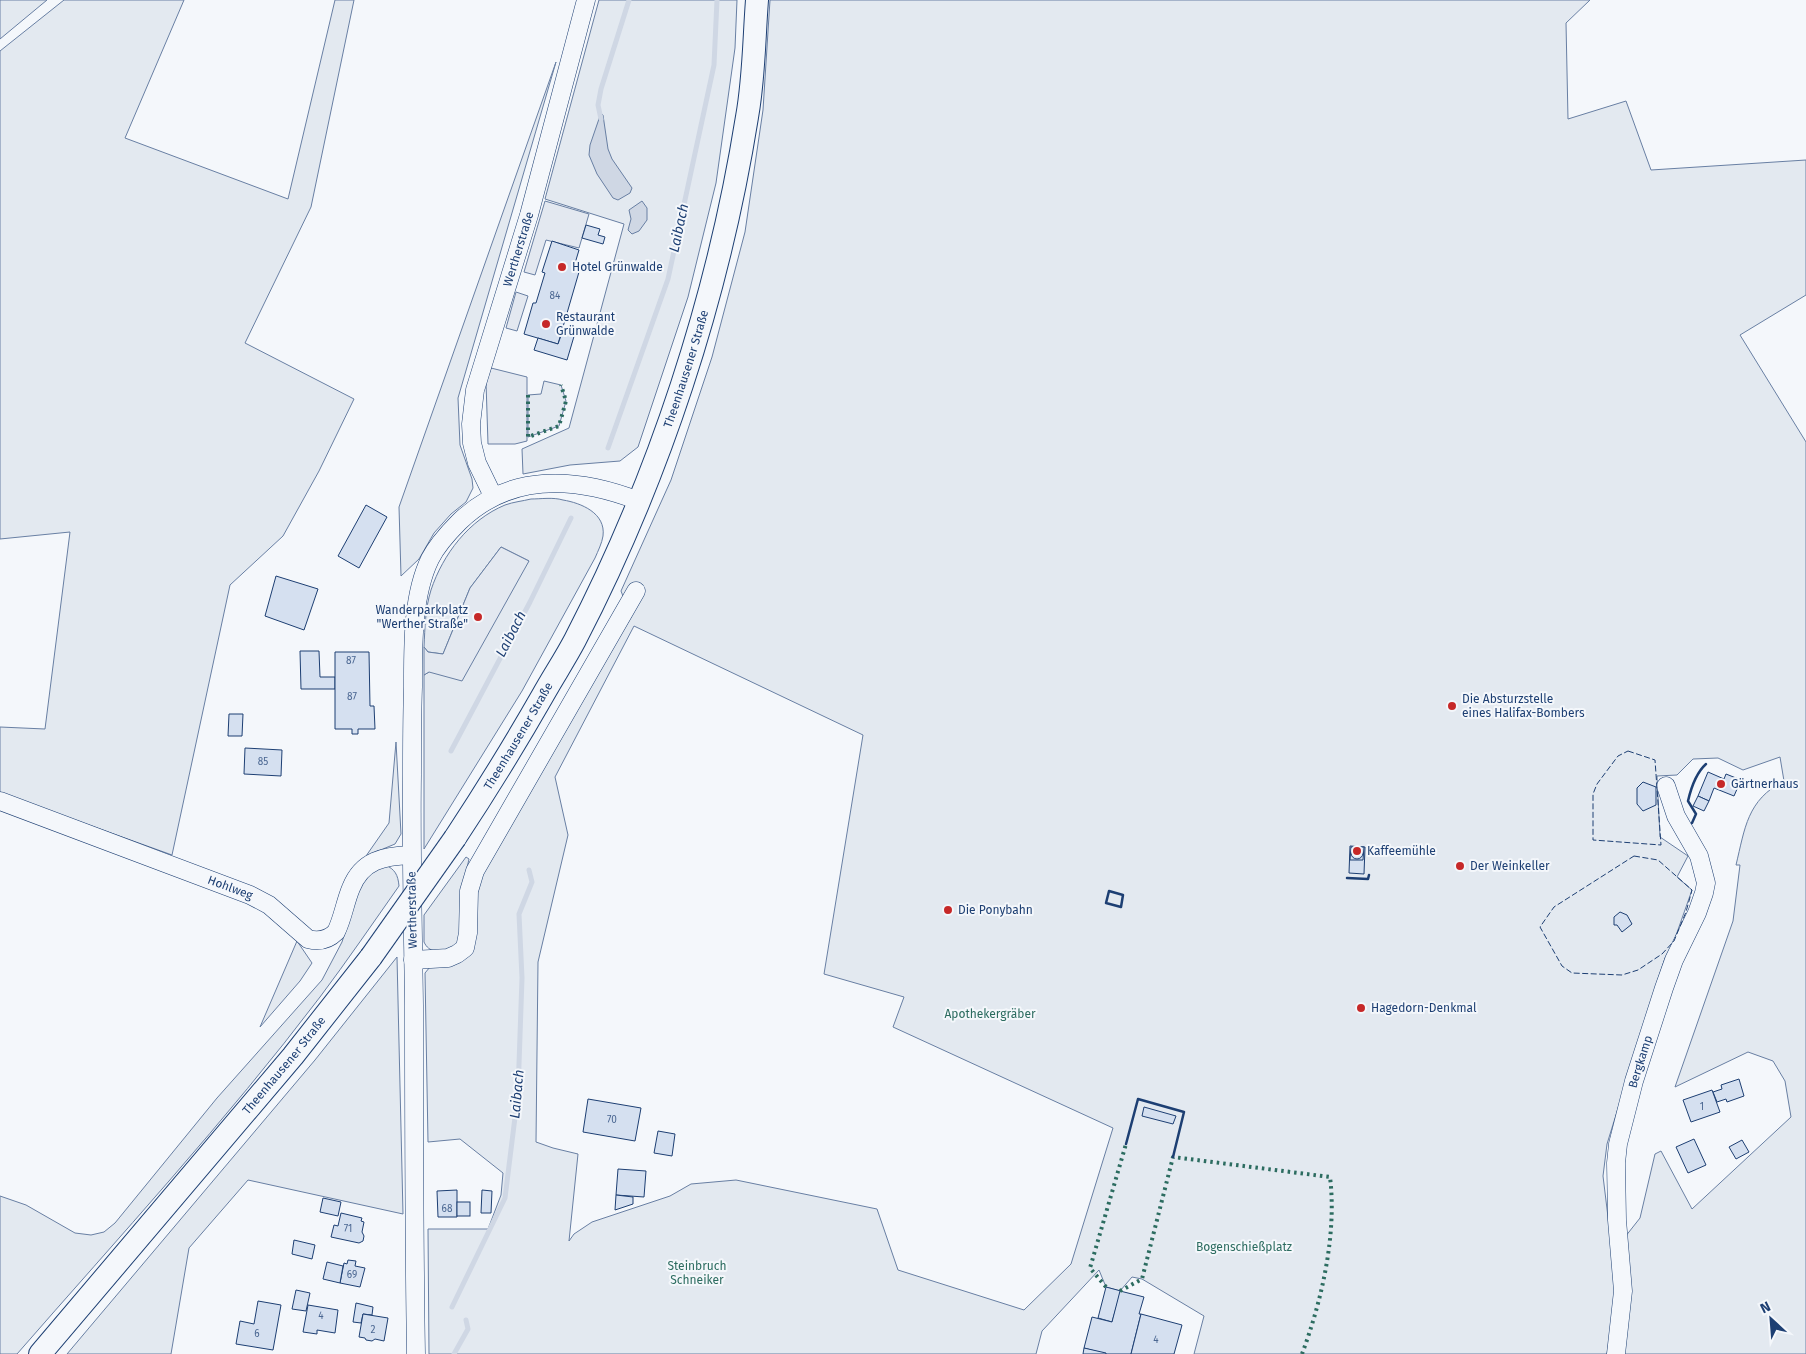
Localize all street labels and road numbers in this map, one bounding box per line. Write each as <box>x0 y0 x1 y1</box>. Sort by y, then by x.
street label: Wertherstraße <box>500 210 537 288</box>
street label: Theenhausener Straße <box>661 308 711 430</box>
street label: Theenhausener Straße <box>481 680 556 792</box>
street label: Wertherstraße <box>404 871 420 949</box>
street label: Hohlweg <box>206 873 256 903</box>
street label: Theenhausener Straße <box>240 1014 329 1117</box>
street label: Bergkamp <box>1625 1034 1655 1090</box>

